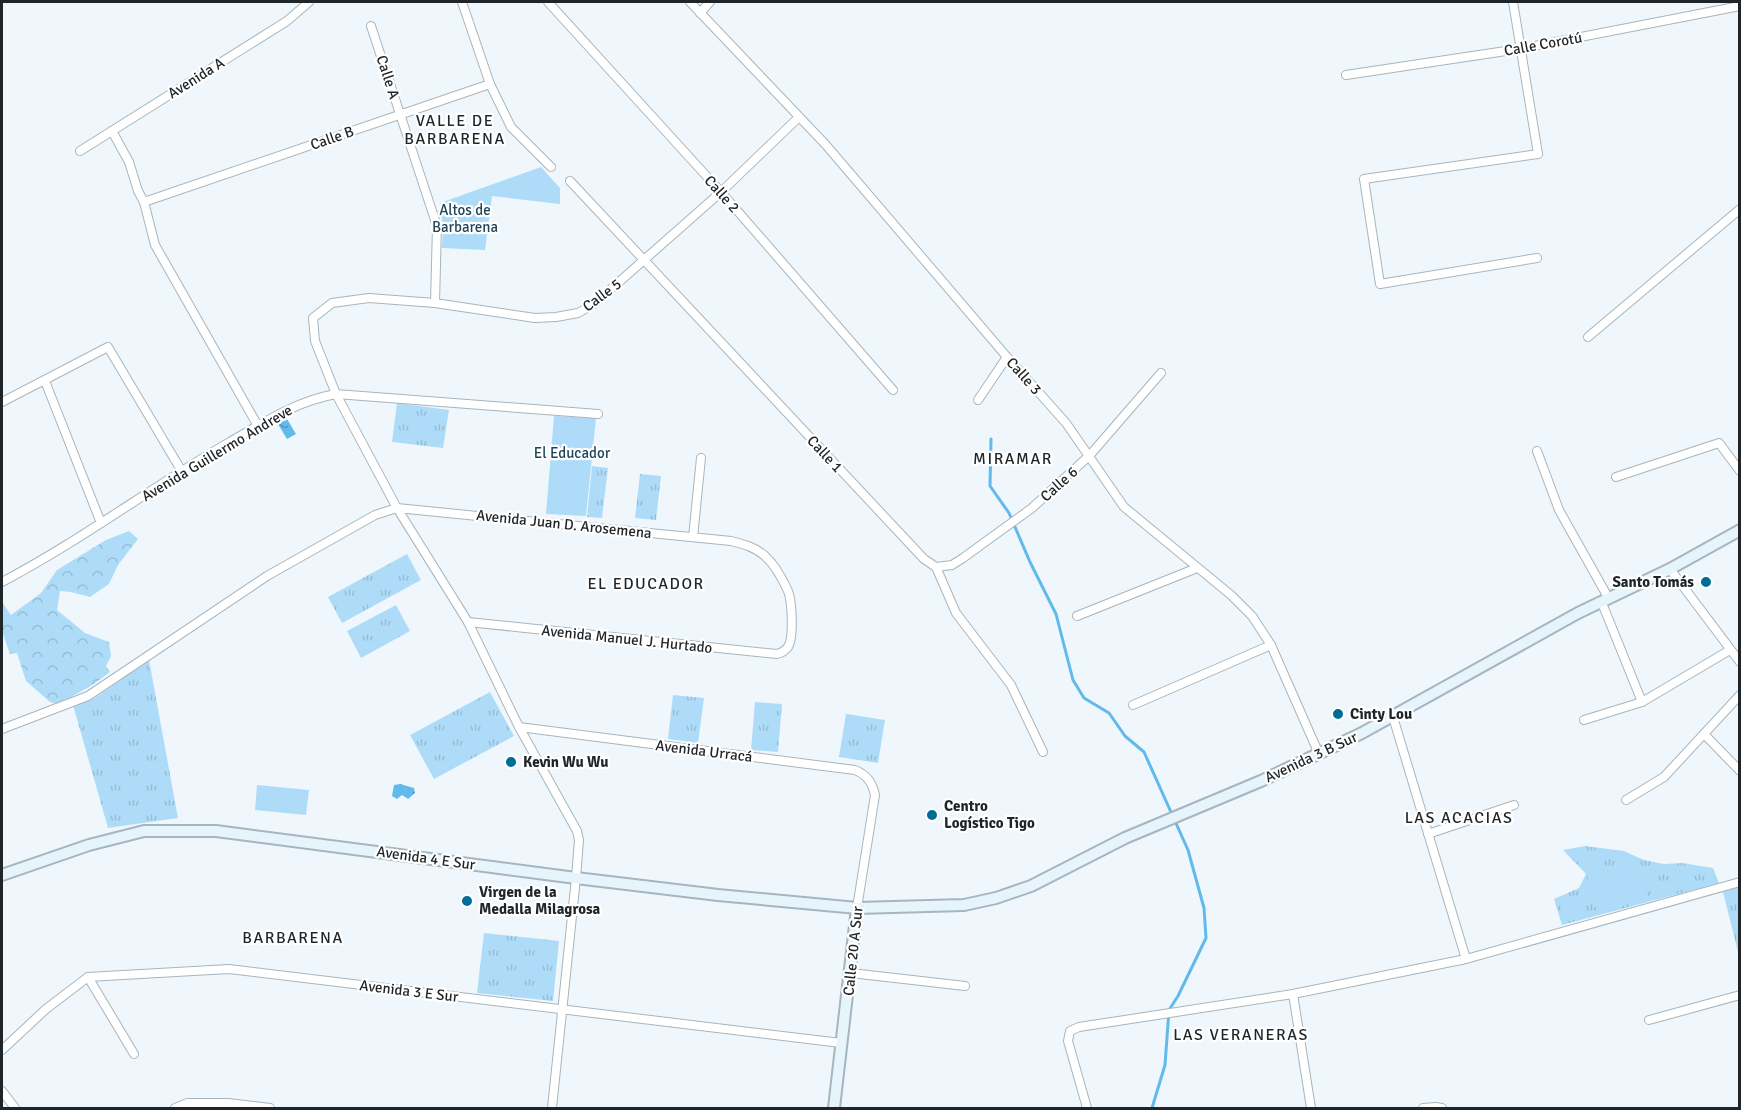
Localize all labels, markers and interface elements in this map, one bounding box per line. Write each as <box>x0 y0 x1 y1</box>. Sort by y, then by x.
street label: Calle Corotú <box>1503 28 1583 60</box>
street label: Calle A <box>372 53 404 101</box>
street label: Avenida A <box>164 54 228 102</box>
district label: VALLE DE BARBARENA <box>404 111 506 149</box>
street label: Calle B <box>308 122 356 154</box>
street label: Calle 2 <box>701 172 743 216</box>
park label: Altos de Barbarena <box>432 201 498 236</box>
street label: Calle 5 <box>579 275 625 315</box>
street label: Calle 3 <box>1003 354 1045 398</box>
street label: Avenida Guillermo Andreve <box>138 401 296 505</box>
street label: Calle 1 <box>803 432 847 476</box>
park label: El Educador <box>534 444 611 462</box>
district label: MIRAMAR <box>973 449 1053 469</box>
street label: Calle 6 <box>1037 463 1081 505</box>
street label: Avenida Juan D. Arosemena <box>475 506 653 542</box>
place label: Santo Tomás <box>1612 573 1694 591</box>
district label: EL EDUCADOR <box>587 574 705 594</box>
marker: Santo Tomás <box>1699 575 1713 589</box>
street label: Avenida Manuel J. Hurtado <box>541 621 714 657</box>
place label: Cinty Lou <box>1350 705 1412 723</box>
marker: Cinty Lou <box>1331 707 1345 721</box>
street label: Avenida 3 B Sur <box>1262 728 1361 786</box>
street label: Avenida Urracá <box>655 736 753 766</box>
place label: Kevin Wu Wu <box>523 753 608 771</box>
marker: Kevin Wu Wu <box>504 755 518 769</box>
place label: Centro Logístico Tigo <box>944 797 1035 832</box>
marker: Centro Logístico Tigo <box>925 808 939 822</box>
district label: LAS ACACIAS <box>1405 808 1513 828</box>
street label: Avenida 4 E Sur <box>376 842 477 874</box>
place label: Virgen de la Medalla Milagrosa <box>479 883 601 918</box>
marker: Virgen de la Medalla Milagrosa <box>460 894 474 908</box>
street label: Calle 20 A Sur <box>839 905 867 997</box>
district label: BARBARENA <box>242 928 344 948</box>
street label: Avenida 3 E Sur <box>359 976 460 1006</box>
district label: LAS VERANERAS <box>1173 1025 1309 1045</box>

